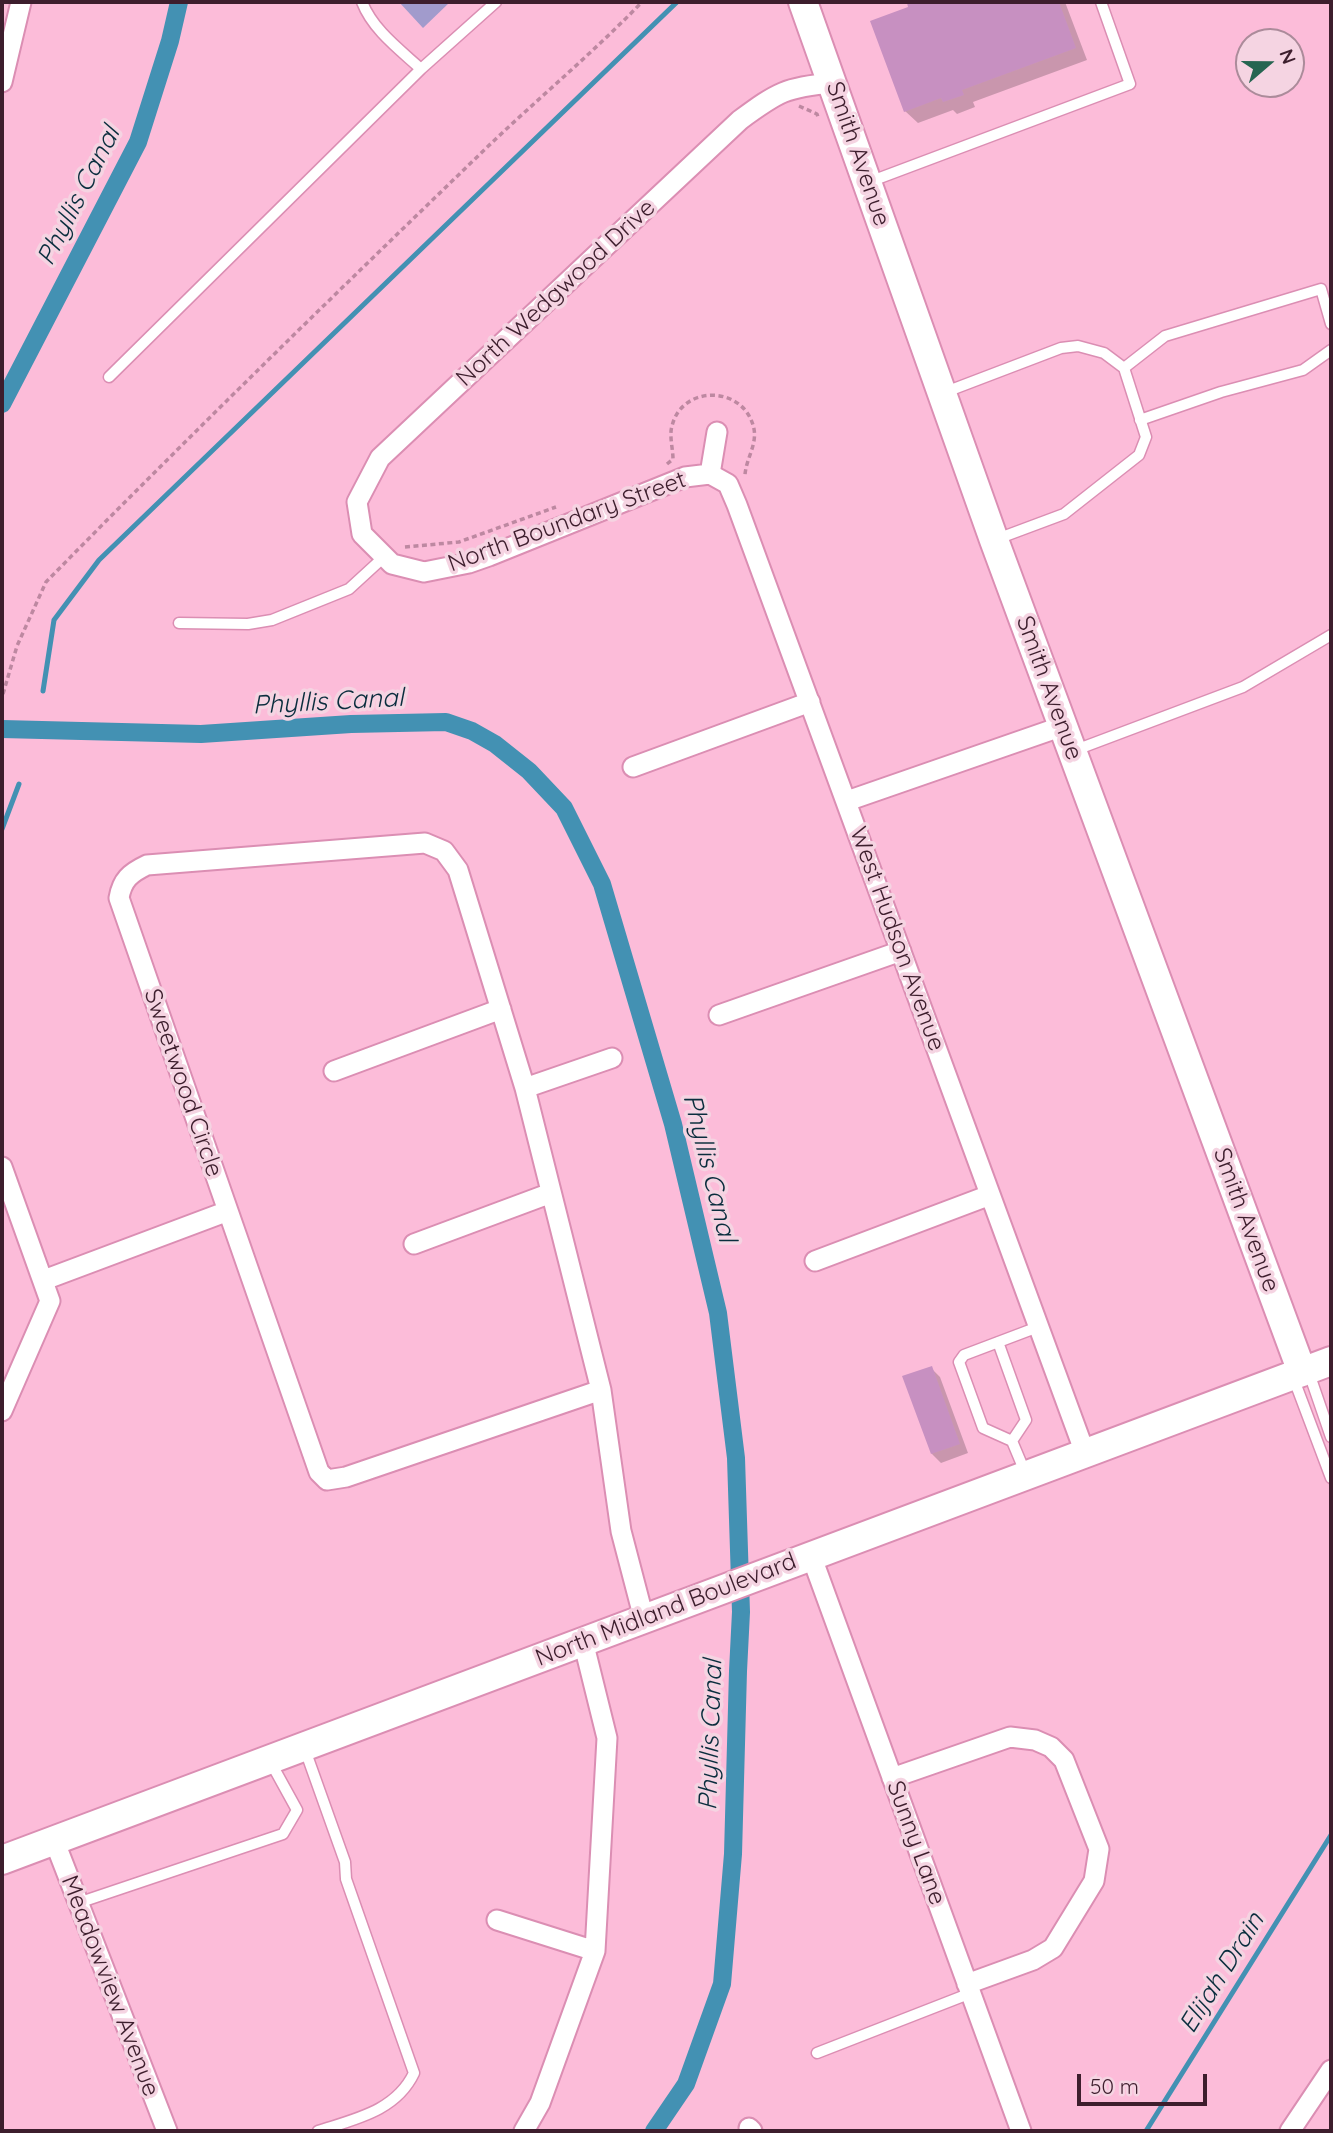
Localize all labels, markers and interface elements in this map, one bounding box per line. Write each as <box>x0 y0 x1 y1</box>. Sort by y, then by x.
north arrow <box>1235 28 1305 98</box>
text: N <box>1274 46 1302 67</box>
street label: Smith Avenue <box>820 78 896 230</box>
water label: Phyllis Canal <box>31 122 127 270</box>
street label: North Wedgwood Drive <box>451 193 661 393</box>
street label: North Boundary Street <box>444 466 690 578</box>
street label: Smith Avenue <box>1010 612 1088 764</box>
water label: Phyllis Canal <box>252 682 404 722</box>
street label: West Hudson Avenue <box>843 823 951 1055</box>
street label: Sweetwood Circle <box>137 985 229 1181</box>
water label: Phyllis Canal <box>676 1091 742 1245</box>
street label: Smith Avenue <box>1207 1144 1285 1296</box>
street label: North Midland Boulevard <box>532 1547 800 1673</box>
water label: Phyllis Canal <box>693 1659 729 1811</box>
street label: Sunny Lane <box>880 1777 952 1909</box>
street label: Meadowview Avenue <box>55 1872 165 2100</box>
water label: Elijah Drain <box>1173 1907 1271 2039</box>
scale bar <box>1081 2060 1210 2104</box>
text: 50 m <box>1090 2073 1139 2099</box>

